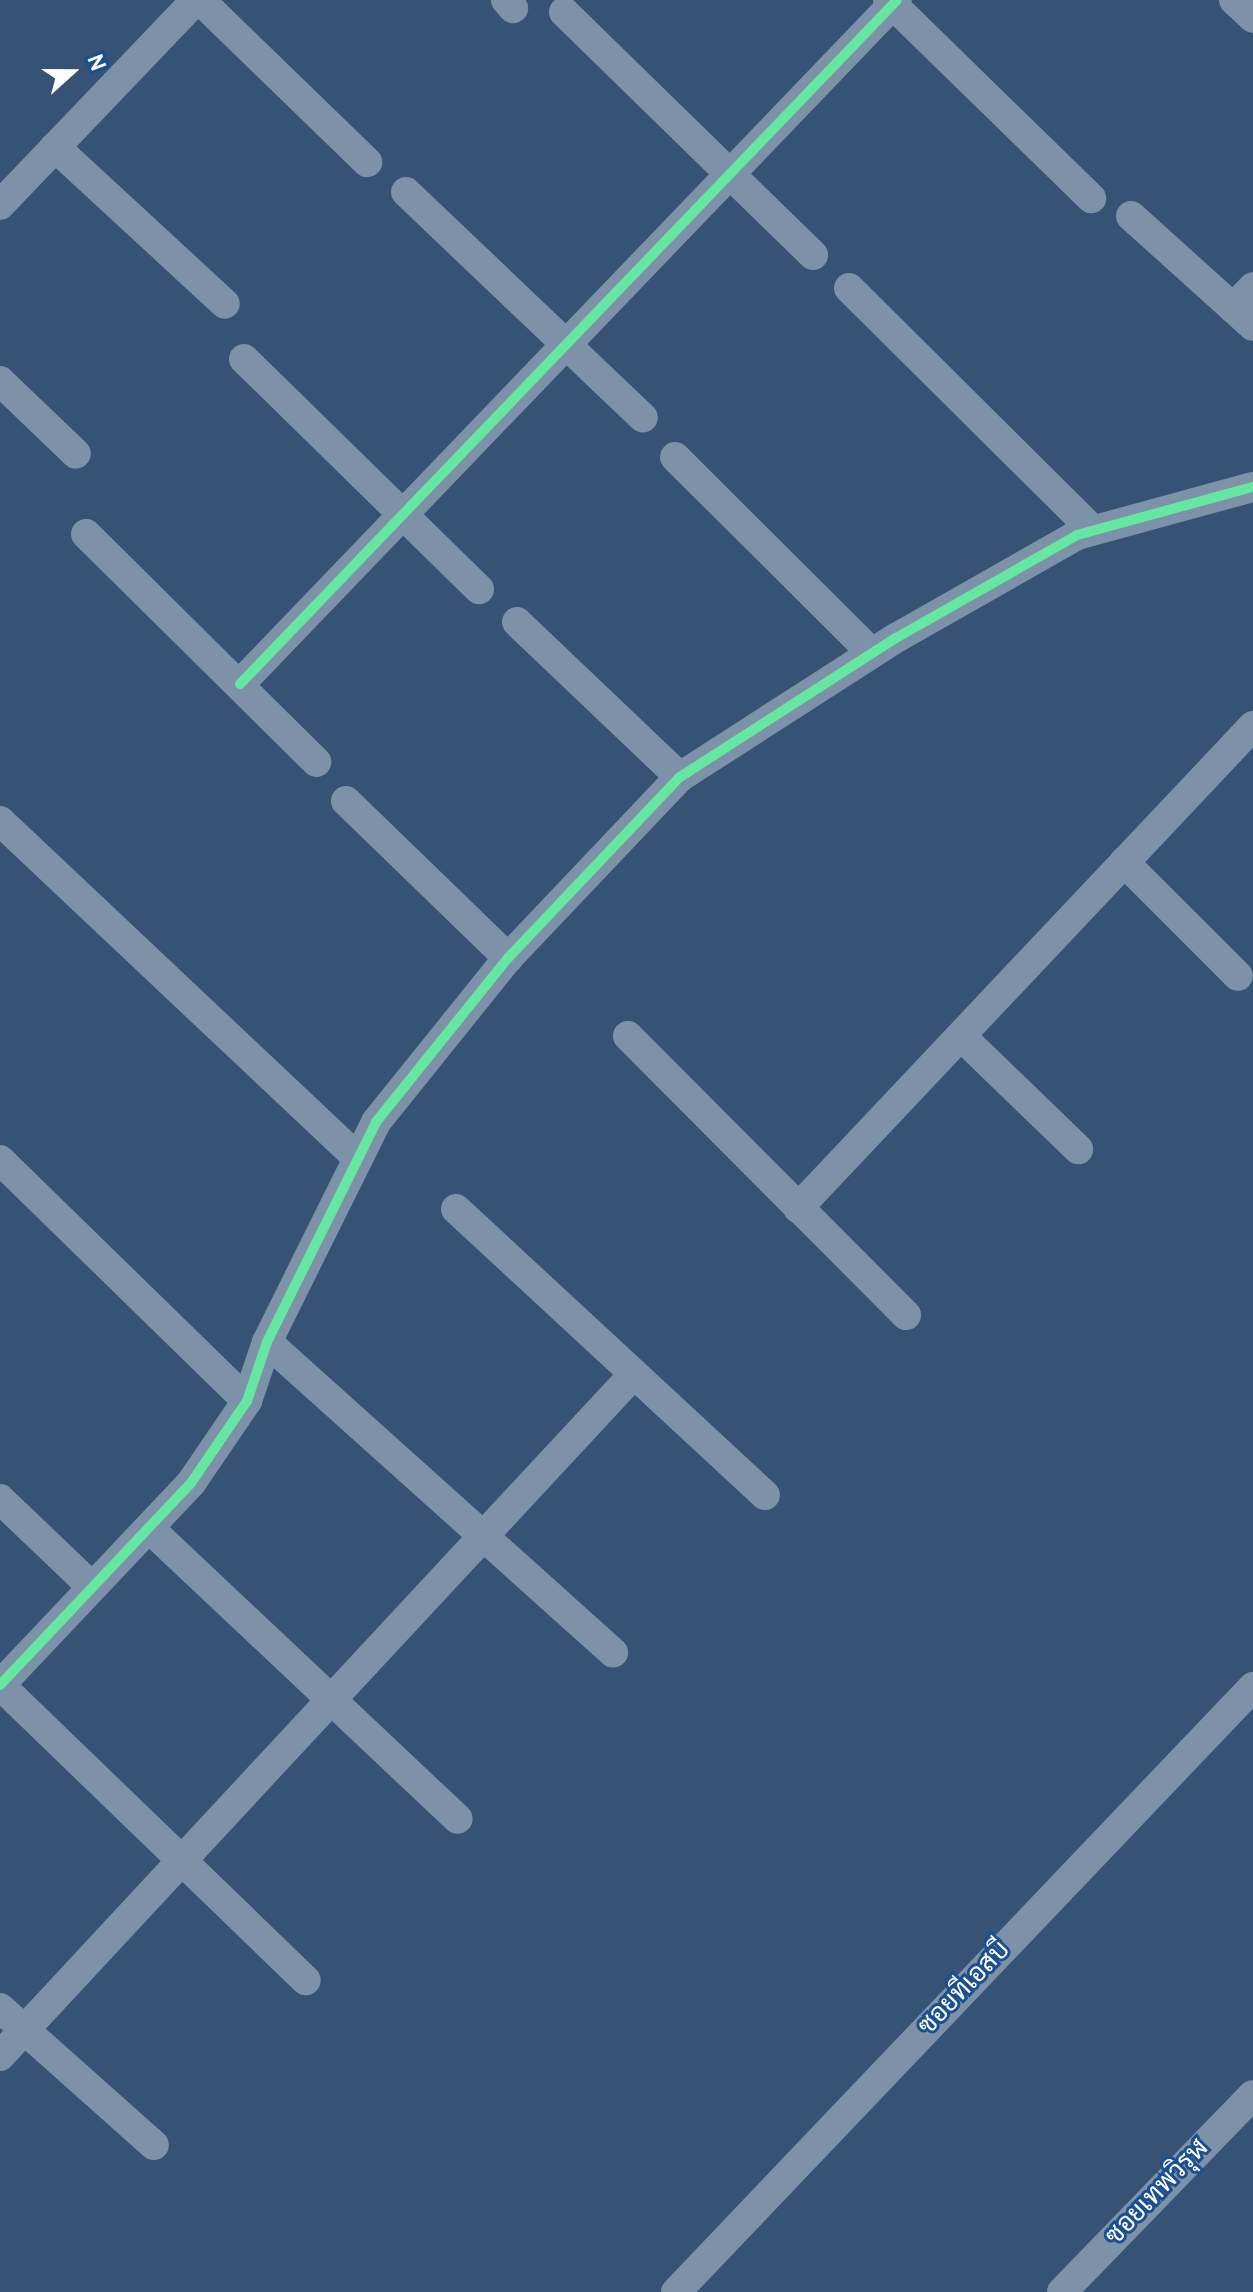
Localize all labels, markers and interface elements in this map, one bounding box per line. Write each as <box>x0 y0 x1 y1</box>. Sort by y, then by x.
north arrow <box>32 32 112 112</box>
text: N <box>79 51 110 75</box>
street label: ซอยทีเอสบี <box>913 1936 1017 2042</box>
street label: ซอยเทพวิรุฬ <box>1100 2134 1216 2252</box>

